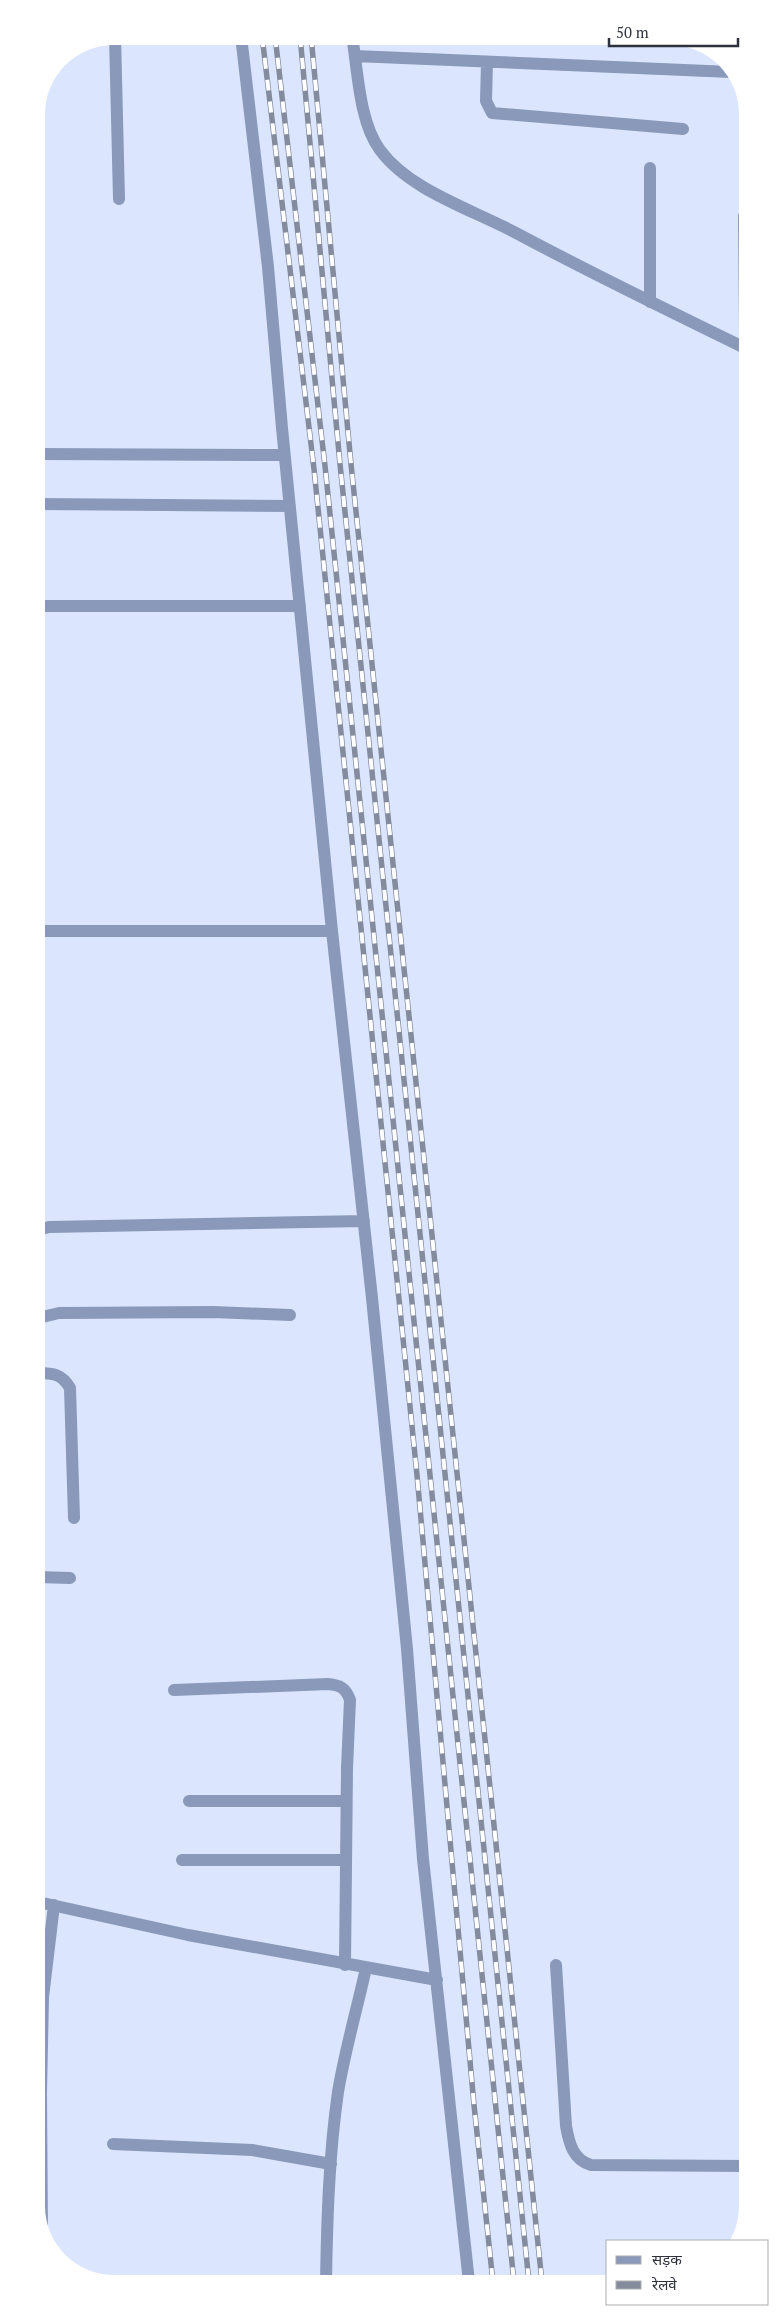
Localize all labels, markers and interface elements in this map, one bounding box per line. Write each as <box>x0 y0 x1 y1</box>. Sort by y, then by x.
scale bar <box>609 15 738 47</box>
text: 50 m <box>616 22 649 42</box>
legend <box>606 2240 769 2305</box>
text: सड़क <box>652 2249 682 2269</box>
text: रेलवे <box>651 2274 677 2294</box>

